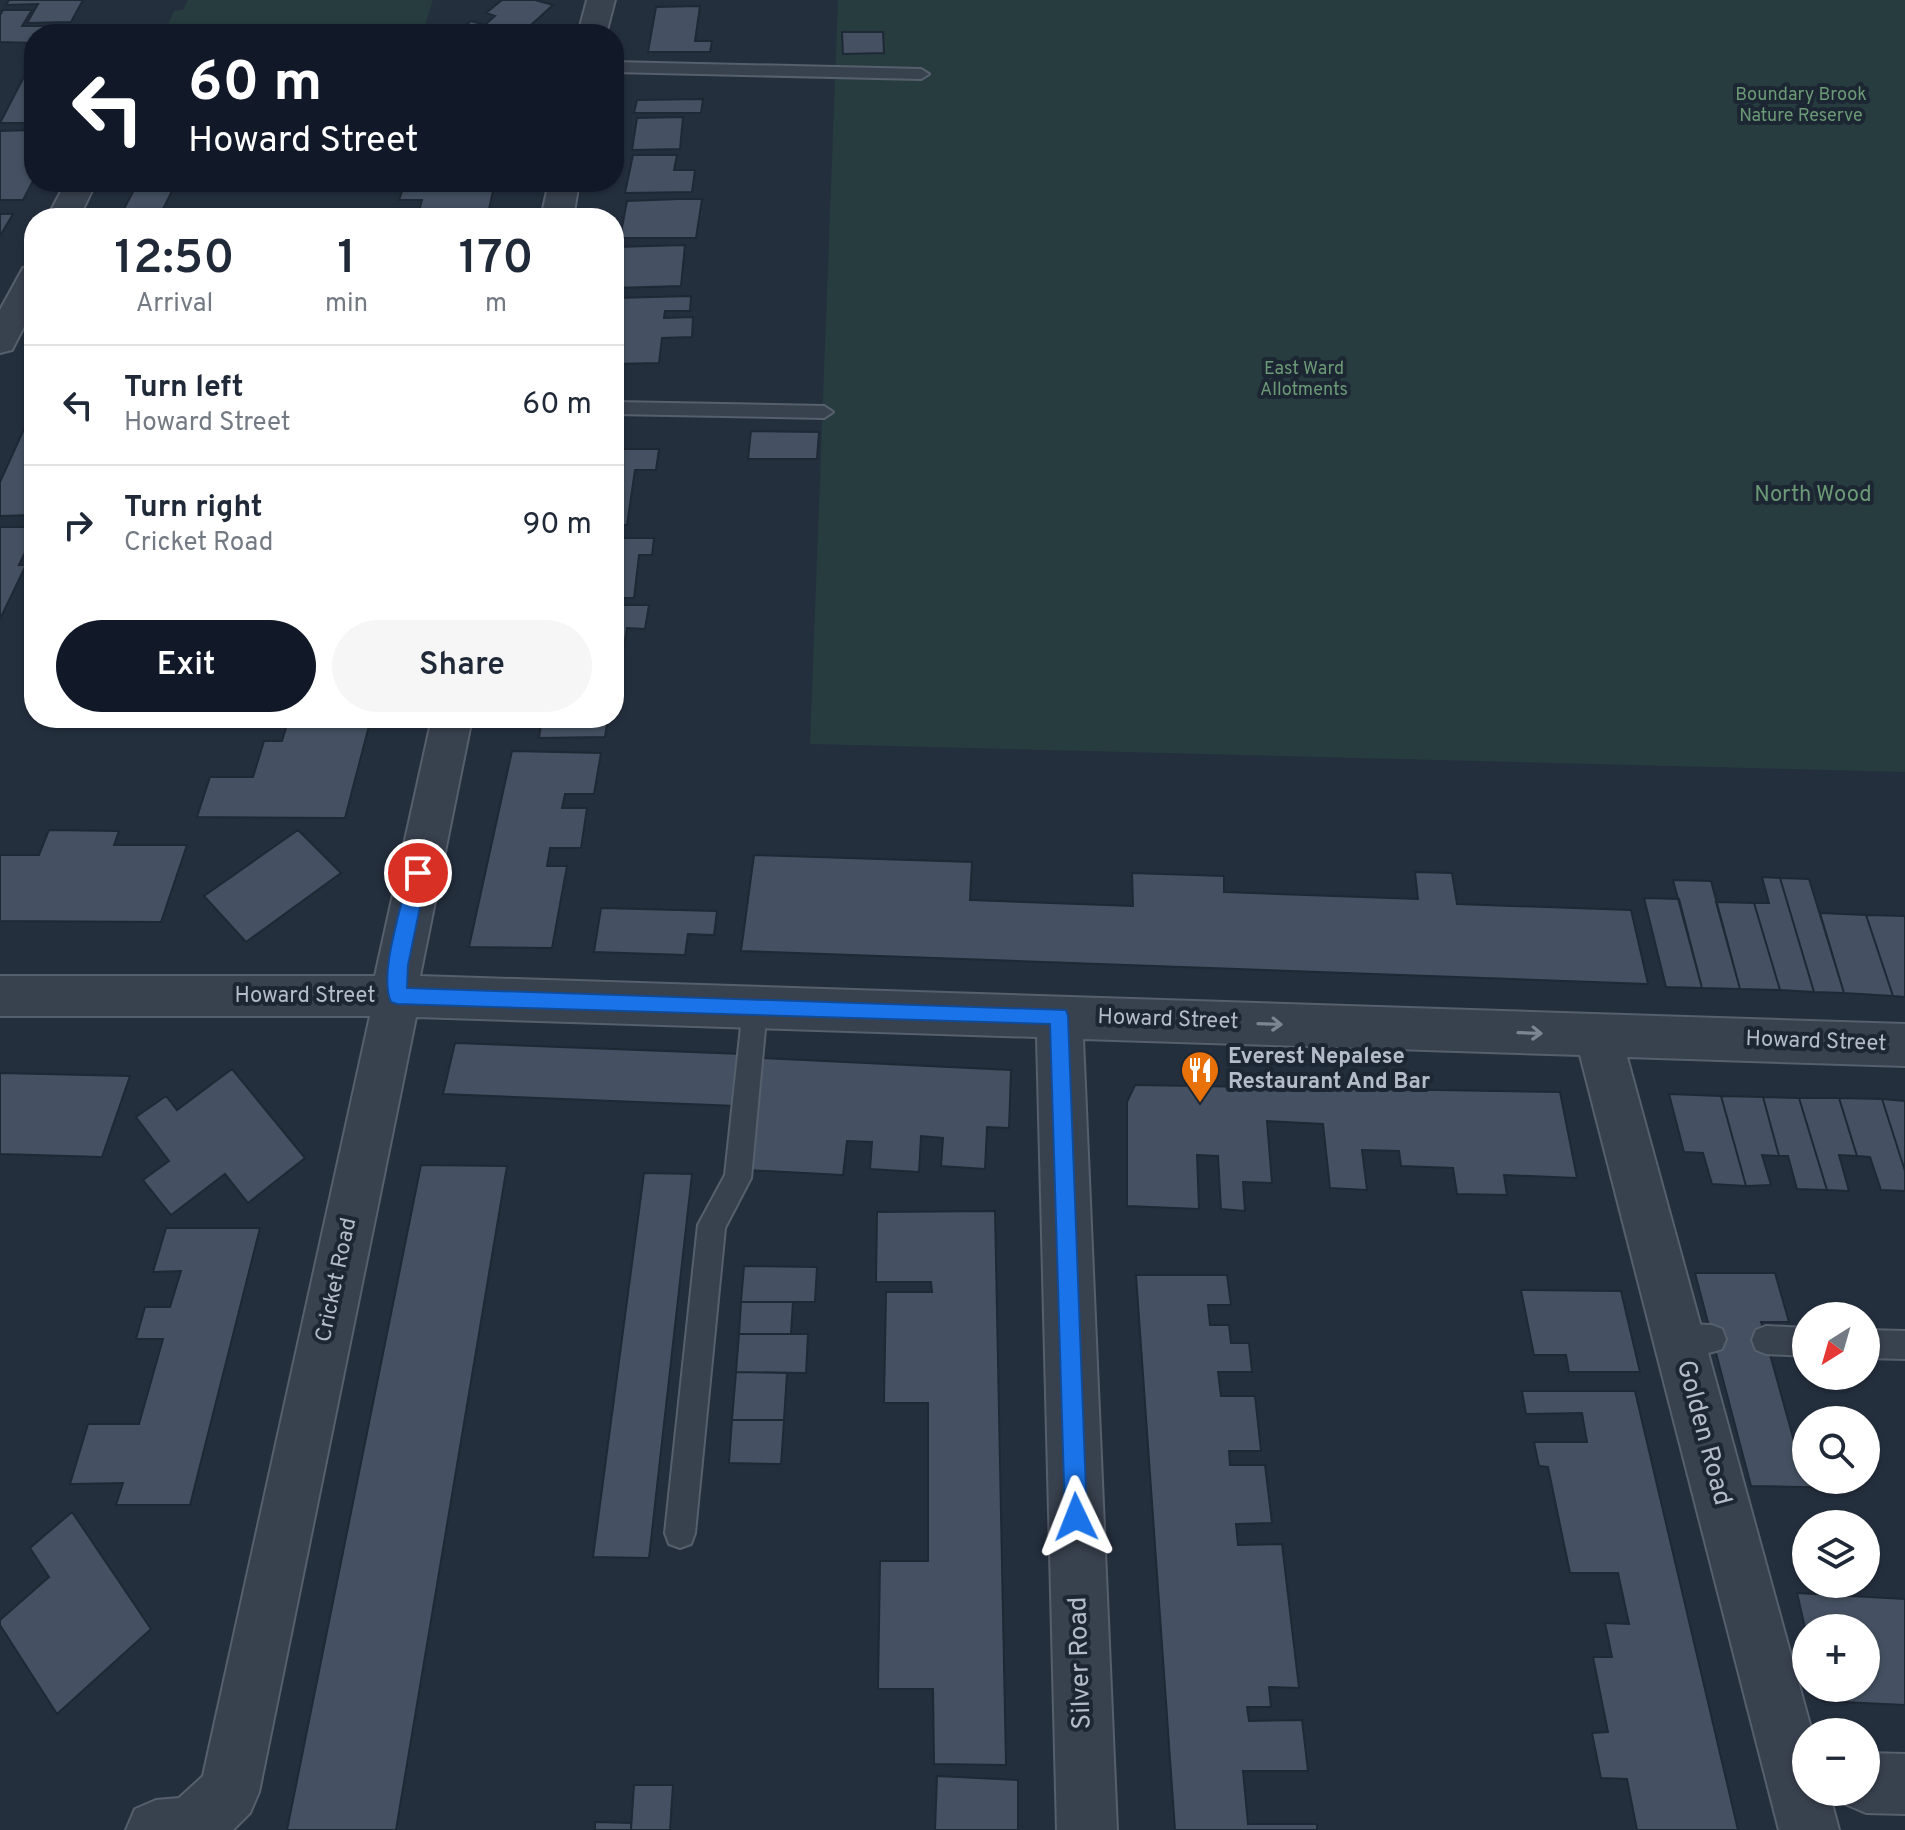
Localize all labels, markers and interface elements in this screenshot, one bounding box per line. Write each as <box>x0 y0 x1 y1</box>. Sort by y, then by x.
text: 60 m <box>188 50 322 120</box>
icon: left <box>56 56 160 160</box>
park label: Boundary Brook Nature Reserve <box>1735 84 1867 128</box>
text: Howard Street <box>188 119 419 165</box>
text: 12:50 <box>114 230 235 290</box>
text: 1 <box>337 230 356 290</box>
text: 170 <box>459 230 534 290</box>
text: Arrival <box>136 288 213 321</box>
text: min <box>325 288 368 321</box>
text: m <box>485 288 507 321</box>
park label: East Ward Allotments <box>1260 358 1348 402</box>
text: Turn left <box>124 370 244 407</box>
icon: left <box>56 383 100 427</box>
text: 60 m <box>522 387 592 424</box>
text: Howard Street <box>124 407 291 440</box>
park label: North Wood <box>1754 482 1872 509</box>
text: Turn right <box>124 490 262 527</box>
icon: right <box>56 503 100 547</box>
text: 90 m <box>523 507 592 544</box>
text: Cricket Road <box>124 527 273 560</box>
button: Exit <box>56 620 316 712</box>
button: Share <box>332 620 592 712</box>
pin <box>384 839 452 907</box>
icon: arrive <box>396 851 440 895</box>
street label: Howard Street <box>235 983 375 1010</box>
street label: Howard Street <box>1097 1004 1239 1036</box>
one-way arrow <box>1256 1016 1283 1031</box>
one-way arrow <box>1516 1025 1543 1040</box>
street label: Howard Street <box>1745 1026 1887 1058</box>
place label: Everest Nepalese Restaurant And Bar <box>1228 1044 1430 1096</box>
restaurant icon: Everest Nepalese Restaurant And Bar <box>1179 1049 1221 1104</box>
street label: Cricket Road <box>311 1215 363 1345</box>
north arrow <box>1792 1302 1880 1390</box>
map controls <box>1792 1302 1880 1806</box>
street label: Golden Road <box>1668 1357 1738 1509</box>
button: search <box>1792 1406 1880 1494</box>
position arrow <box>1034 1475 1118 1559</box>
button: layers <box>1792 1510 1880 1598</box>
street label: Silver Road <box>1062 1596 1100 1730</box>
button: + <box>1792 1614 1880 1702</box>
button: − <box>1792 1718 1880 1806</box>

